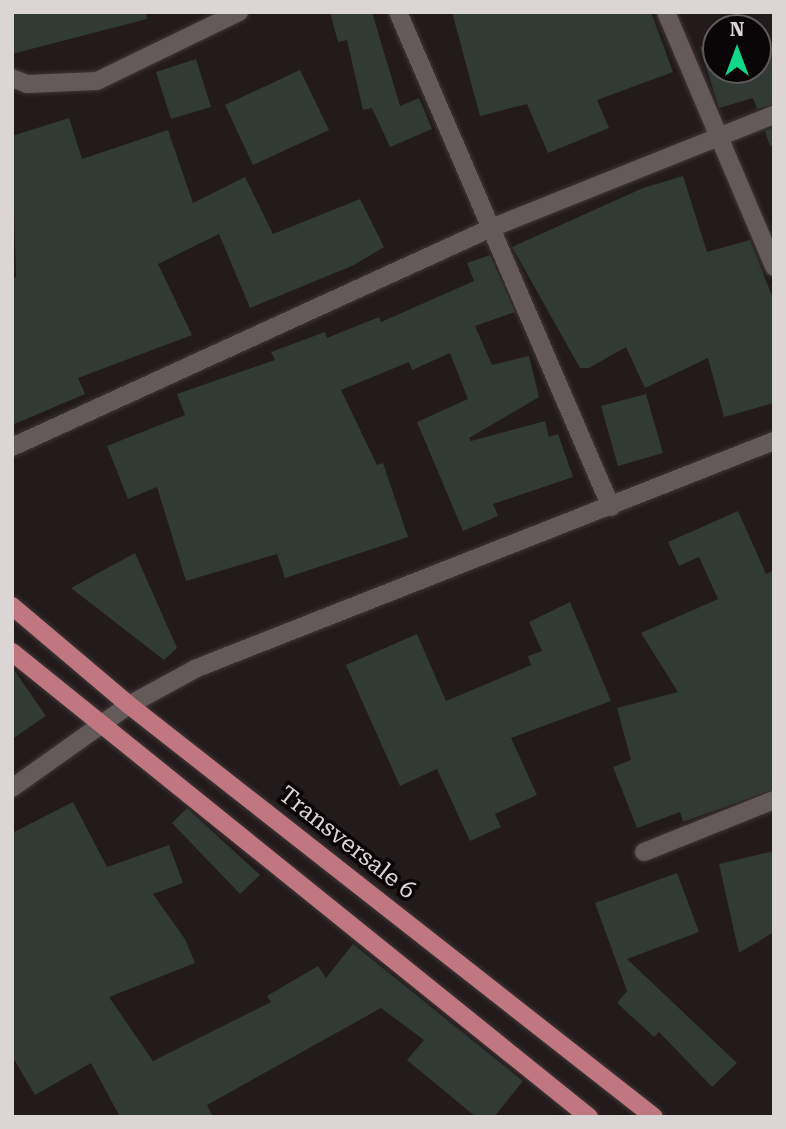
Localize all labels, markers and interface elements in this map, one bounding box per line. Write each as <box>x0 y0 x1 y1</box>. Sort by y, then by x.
north arrow <box>702 14 772 84</box>
text: N <box>730 18 744 41</box>
street label: Transversale 6 <box>273 781 421 905</box>

